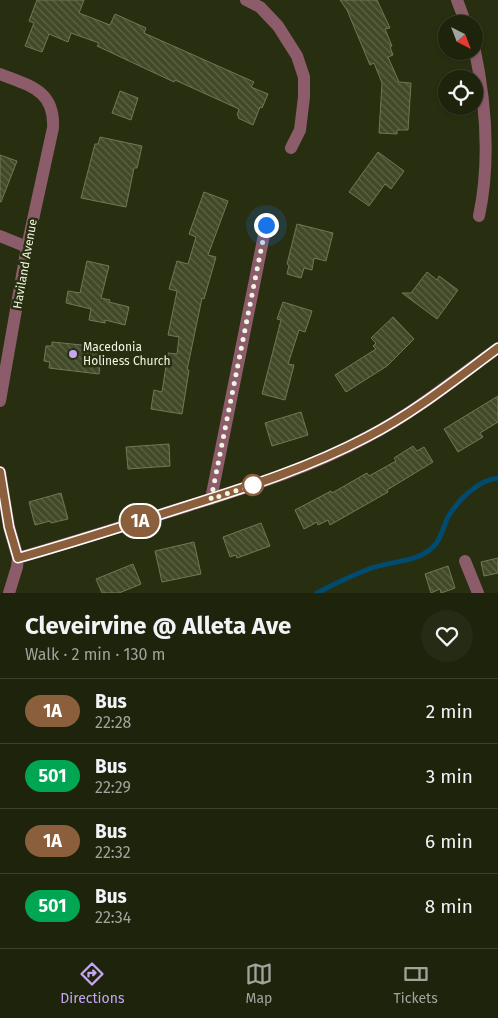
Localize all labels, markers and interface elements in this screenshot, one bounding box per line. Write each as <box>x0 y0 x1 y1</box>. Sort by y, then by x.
north arrow <box>438 15 482 60</box>
map controls <box>438 15 483 115</box>
button: locate <box>438 70 483 115</box>
your location <box>254 213 279 238</box>
street label: Haviland Avenue <box>10 218 40 310</box>
place label: Macedonia Holiness Church <box>83 340 171 368</box>
marker: Macedonia Holiness Church <box>67 348 79 360</box>
unlabelled marker <box>242 474 264 496</box>
line badge: 1A <box>118 505 162 537</box>
text: 1A <box>131 510 149 532</box>
button: heart <box>421 610 473 662</box>
text: Cleveirvine @ Alleta Ave <box>25 612 291 640</box>
text: Walk · 2 min · 130 m <box>25 645 165 664</box>
text: Bus <box>95 690 127 713</box>
text: 1A <box>43 700 62 722</box>
text: 2 min <box>426 700 473 723</box>
text: 22:28 <box>95 713 131 732</box>
text: Bus <box>95 755 127 778</box>
text: 501 <box>38 765 67 787</box>
text: 3 min <box>426 765 473 788</box>
text: 22:29 <box>95 778 131 797</box>
text: Bus <box>95 820 127 843</box>
text: 1A <box>43 830 62 852</box>
text: 6 min <box>425 830 473 853</box>
text: 22:32 <box>95 843 131 862</box>
text: Bus <box>95 885 127 908</box>
text: 501 <box>38 895 67 917</box>
text: 8 min <box>425 895 473 918</box>
text: 22:34 <box>95 908 131 927</box>
tab: Directions <box>60 960 124 1007</box>
tab: Map <box>245 960 273 1007</box>
tab: Tickets <box>394 960 438 1007</box>

